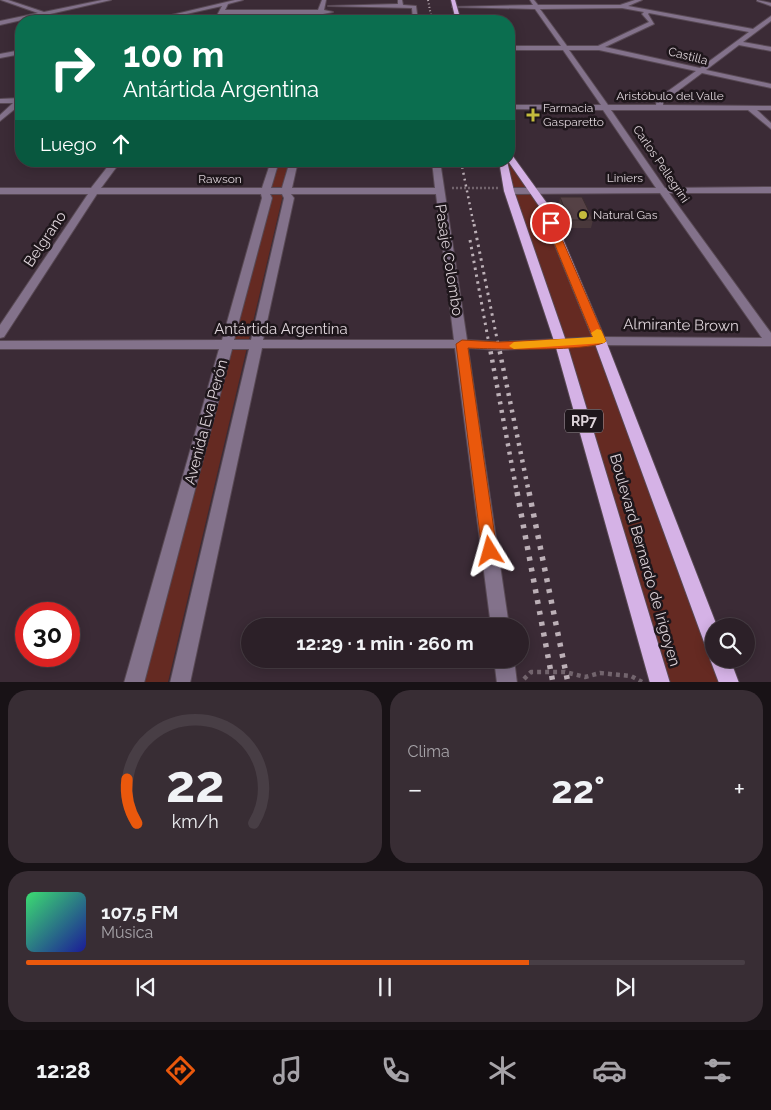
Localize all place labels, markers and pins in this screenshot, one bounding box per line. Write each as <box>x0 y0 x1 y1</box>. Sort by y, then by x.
place label: Farmacia Gasparetto <box>543 101 604 129</box>
marker: Farmacia Gasparetto <box>527 109 539 121</box>
pin <box>530 202 572 244</box>
place label: Natural Gas <box>593 208 658 222</box>
marker: Natural Gas <box>577 209 589 221</box>

